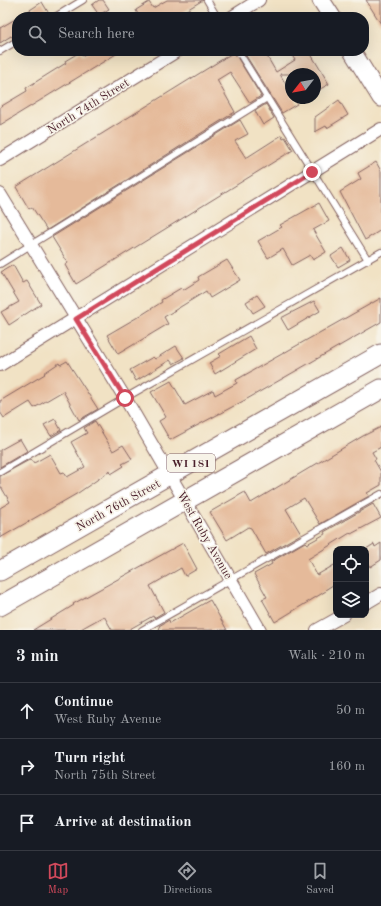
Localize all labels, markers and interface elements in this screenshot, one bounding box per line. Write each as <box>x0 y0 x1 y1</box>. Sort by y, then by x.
search box <box>12 12 369 56</box>
icon: search <box>26 23 48 45</box>
text: Search here <box>58 27 135 42</box>
north arrow <box>285 68 321 104</box>
street label: North 74th Street <box>45 77 132 137</box>
route end <box>303 163 321 181</box>
route start <box>116 389 134 407</box>
road number: WI 181 <box>167 454 215 472</box>
street label: North 76th Street <box>74 478 163 534</box>
street label: West Ruby Avenue <box>174 490 234 582</box>
map controls <box>333 546 369 618</box>
button: locate <box>333 546 369 582</box>
button: layers <box>333 582 369 618</box>
text: 3 min <box>16 648 59 665</box>
text: Walk · 210 m <box>288 649 365 662</box>
text: Continue <box>54 695 113 710</box>
icon: ahead <box>16 700 38 722</box>
text: 50 m <box>336 704 365 717</box>
text: West Ruby Avenue <box>54 713 161 726</box>
text: Turn right <box>54 751 125 766</box>
icon: right <box>16 756 38 778</box>
text: 160 m <box>328 760 365 773</box>
text: North 75th Street <box>54 769 156 782</box>
icon: arrive <box>16 812 38 834</box>
text: Arrive at destination <box>54 815 192 830</box>
tab: Map <box>47 860 69 898</box>
tab: Directions <box>163 860 212 898</box>
tab: Saved <box>306 860 334 898</box>

